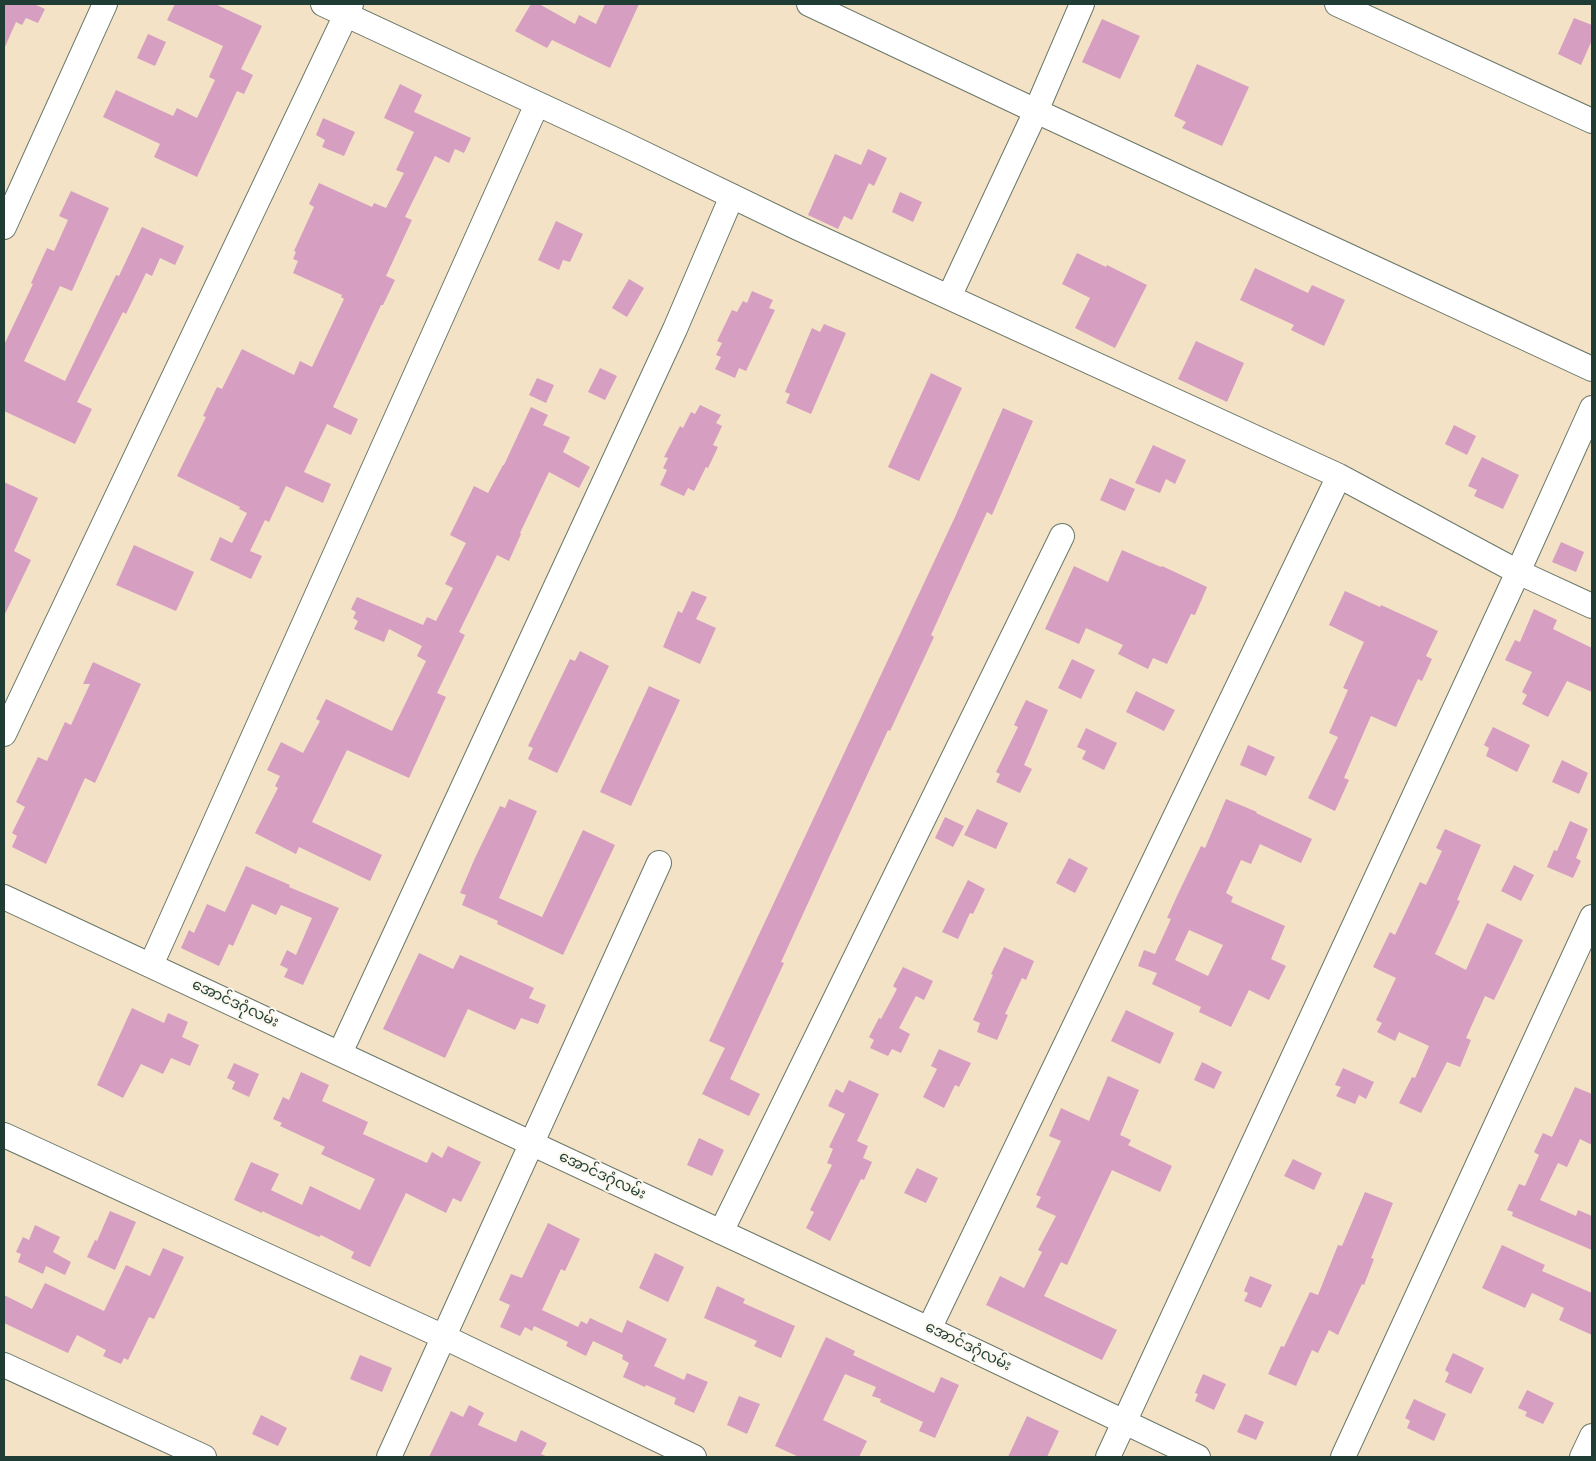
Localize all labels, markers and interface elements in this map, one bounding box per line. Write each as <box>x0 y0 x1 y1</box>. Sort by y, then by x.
street label: အောင်ဒဂုံလမ်း <box>189 976 281 1032</box>
street label: အောင်ဒဂုံလမ်း <box>556 1148 648 1204</box>
street label: အောင်ဒဂုံလမ်း <box>922 1318 1014 1376</box>

